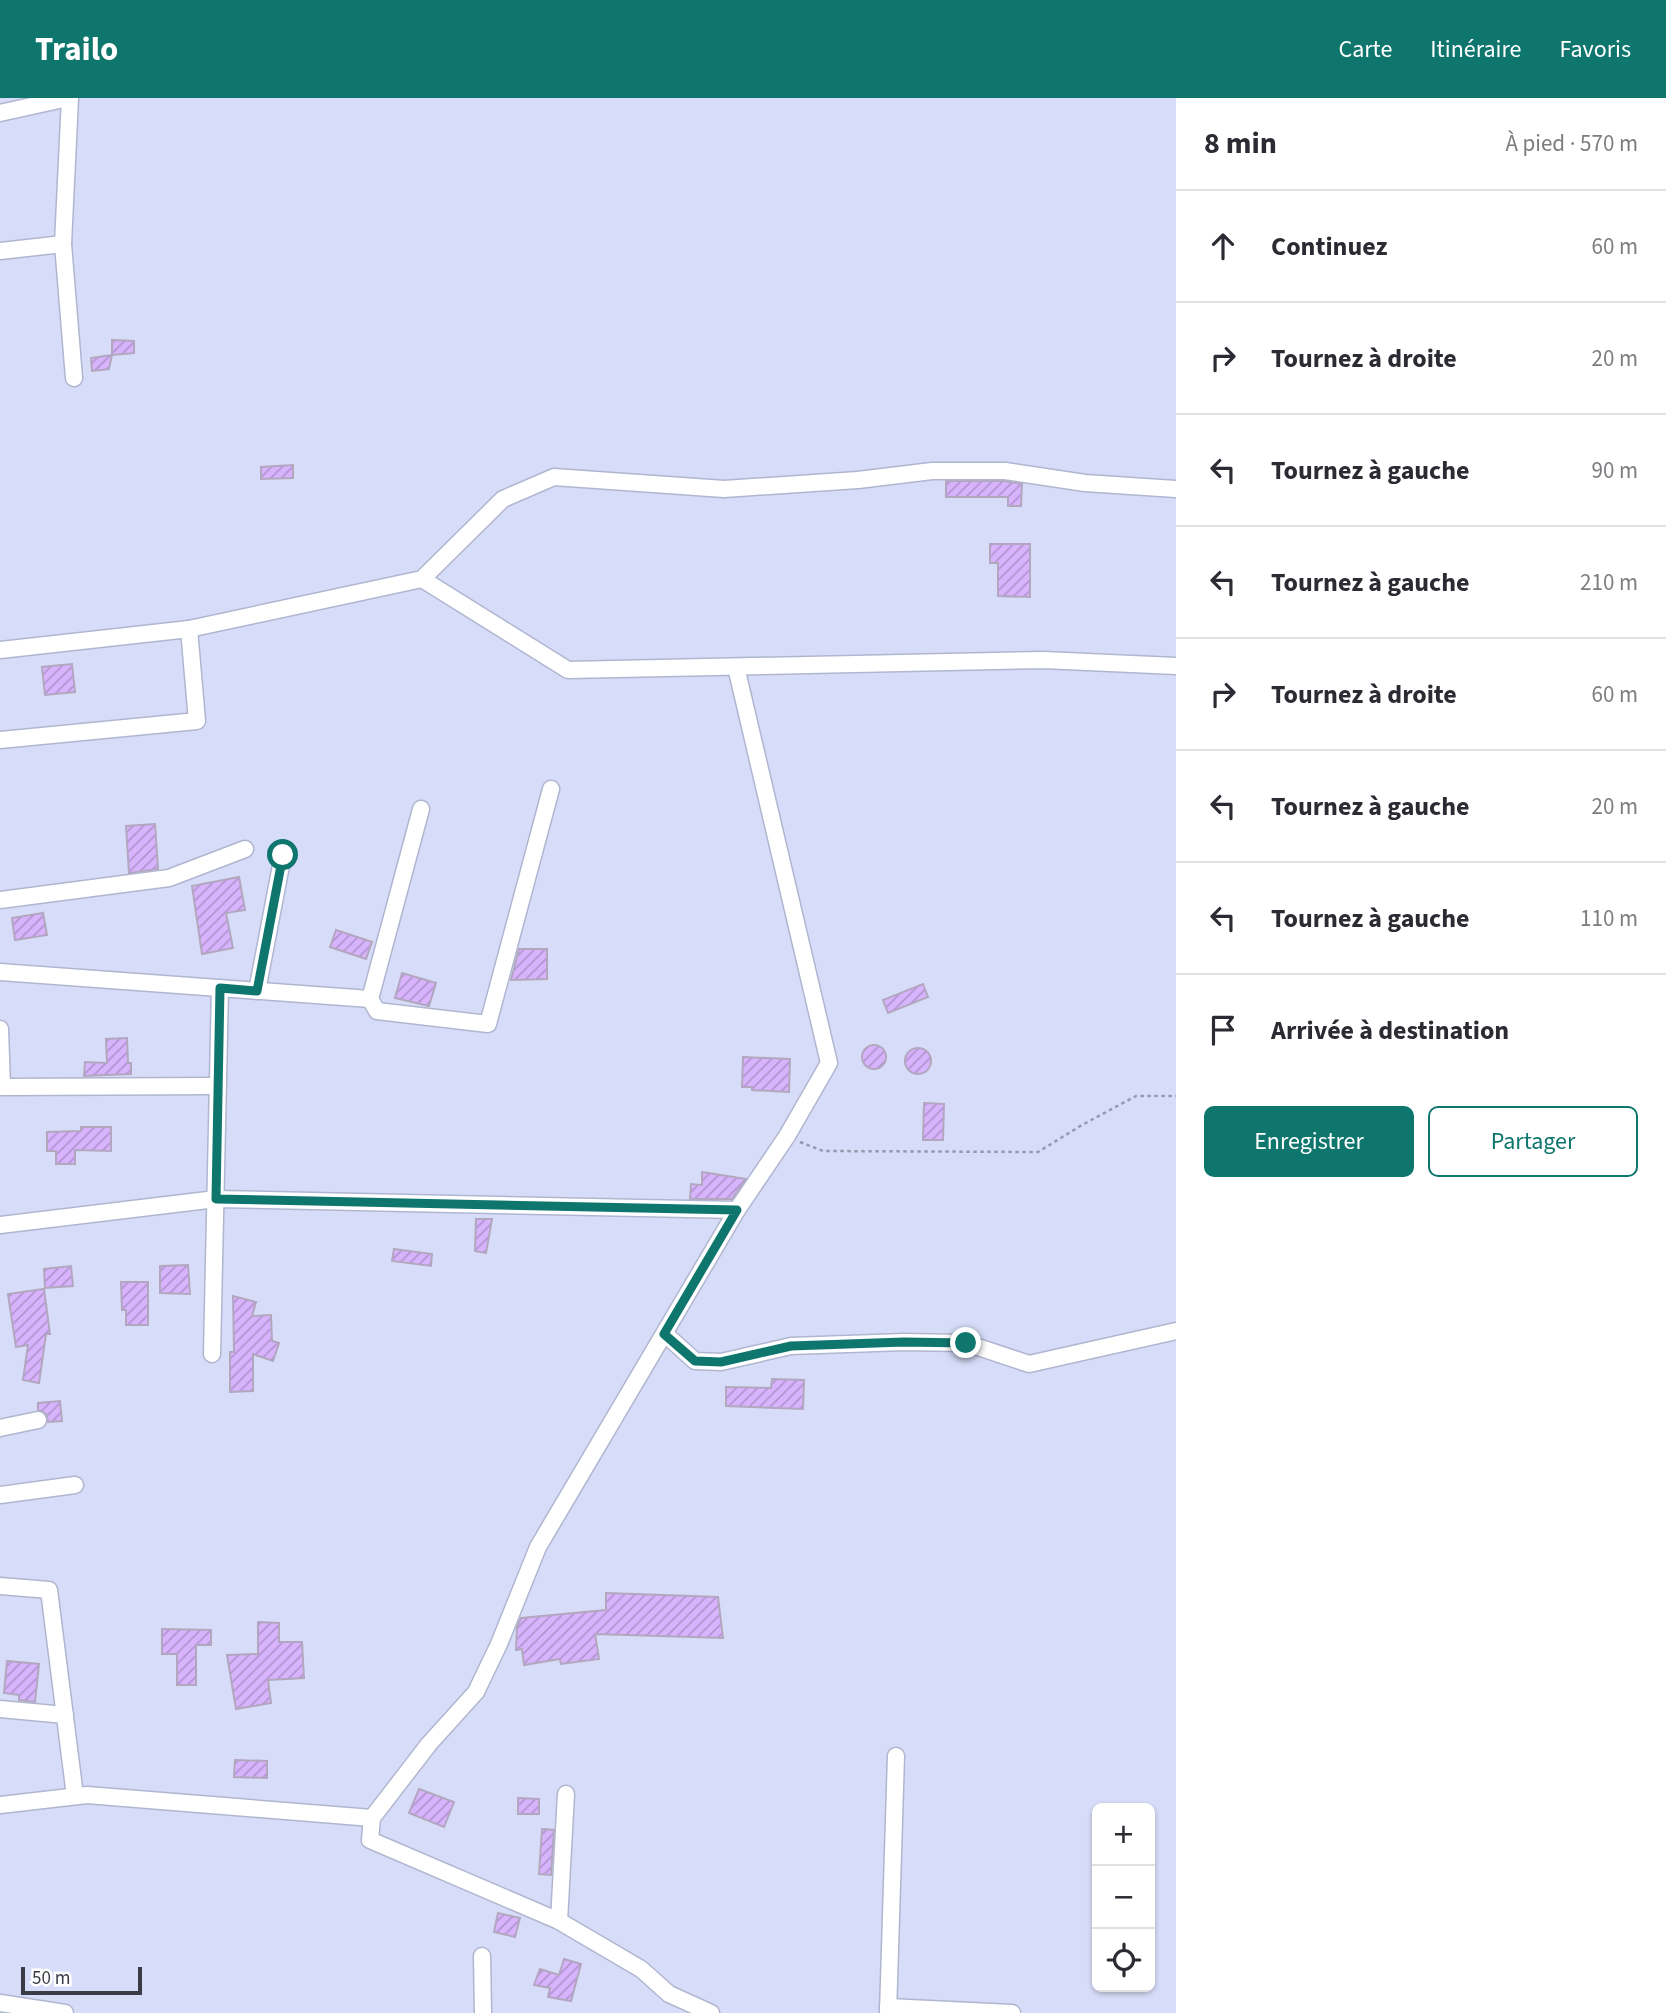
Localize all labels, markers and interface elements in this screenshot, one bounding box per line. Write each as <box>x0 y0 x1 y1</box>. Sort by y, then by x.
text: Trailo <box>35 26 118 73</box>
text: Carte <box>1338 32 1392 67</box>
text: Itinéraire <box>1430 32 1521 67</box>
text: Favoris <box>1559 32 1631 67</box>
text: 8 min <box>1204 122 1277 165</box>
text: À pied · 570 m <box>1505 127 1638 160</box>
icon: ahead <box>1204 227 1242 265</box>
text: Continuez <box>1271 228 1387 265</box>
text: 60 m <box>1591 230 1638 263</box>
icon: right <box>1204 339 1242 377</box>
text: Tournez à droite <box>1271 340 1457 377</box>
text: 20 m <box>1591 342 1638 375</box>
icon: left <box>1204 451 1242 489</box>
text: Tournez à gauche <box>1271 452 1470 489</box>
text: 90 m <box>1591 454 1638 487</box>
icon: left <box>1204 563 1242 601</box>
text: Tournez à gauche <box>1271 564 1470 601</box>
text: 210 m <box>1580 566 1638 599</box>
icon: right <box>1204 675 1242 713</box>
text: Tournez à droite <box>1271 676 1457 713</box>
text: 60 m <box>1591 678 1638 711</box>
icon: left <box>1204 787 1242 825</box>
text: Tournez à gauche <box>1271 788 1470 825</box>
text: 20 m <box>1591 790 1638 823</box>
route start <box>267 839 298 870</box>
icon: left <box>1204 899 1242 937</box>
text: Tournez à gauche <box>1271 900 1470 937</box>
text: 110 m <box>1580 902 1638 935</box>
icon: arrive <box>1204 1011 1242 1049</box>
text: Arrivée à destination <box>1271 1012 1509 1049</box>
button: Enregistrer <box>1204 1106 1414 1177</box>
button: Partager <box>1428 1106 1638 1177</box>
route end <box>950 1327 981 1358</box>
map controls <box>1092 1803 1155 1992</box>
button: + <box>1092 1803 1155 1866</box>
button: − <box>1092 1866 1155 1929</box>
button: locate <box>1092 1929 1155 1992</box>
scale bar <box>21 1964 142 1996</box>
text: 50 m <box>32 1965 70 1992</box>

